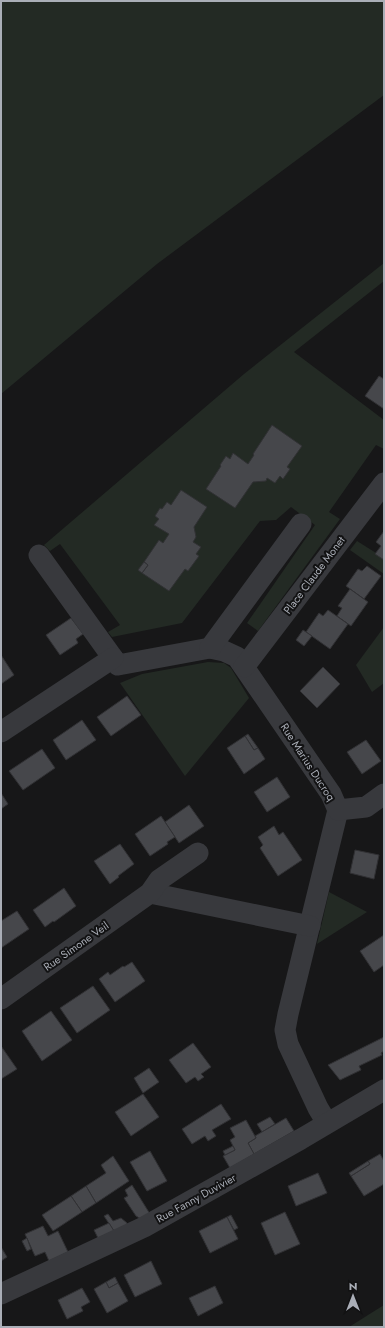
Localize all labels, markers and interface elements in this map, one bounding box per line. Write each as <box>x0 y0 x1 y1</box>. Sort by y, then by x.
street label: Place Claude Monet <box>279 533 349 617</box>
street label: Rue Marius Ducroq <box>277 720 339 804</box>
street label: Rue Simone Veil <box>40 917 112 975</box>
street label: Rue Fanny Duvivier <box>153 1169 239 1227</box>
north arrow <box>333 1276 373 1316</box>
text: N <box>349 1278 357 1294</box>

